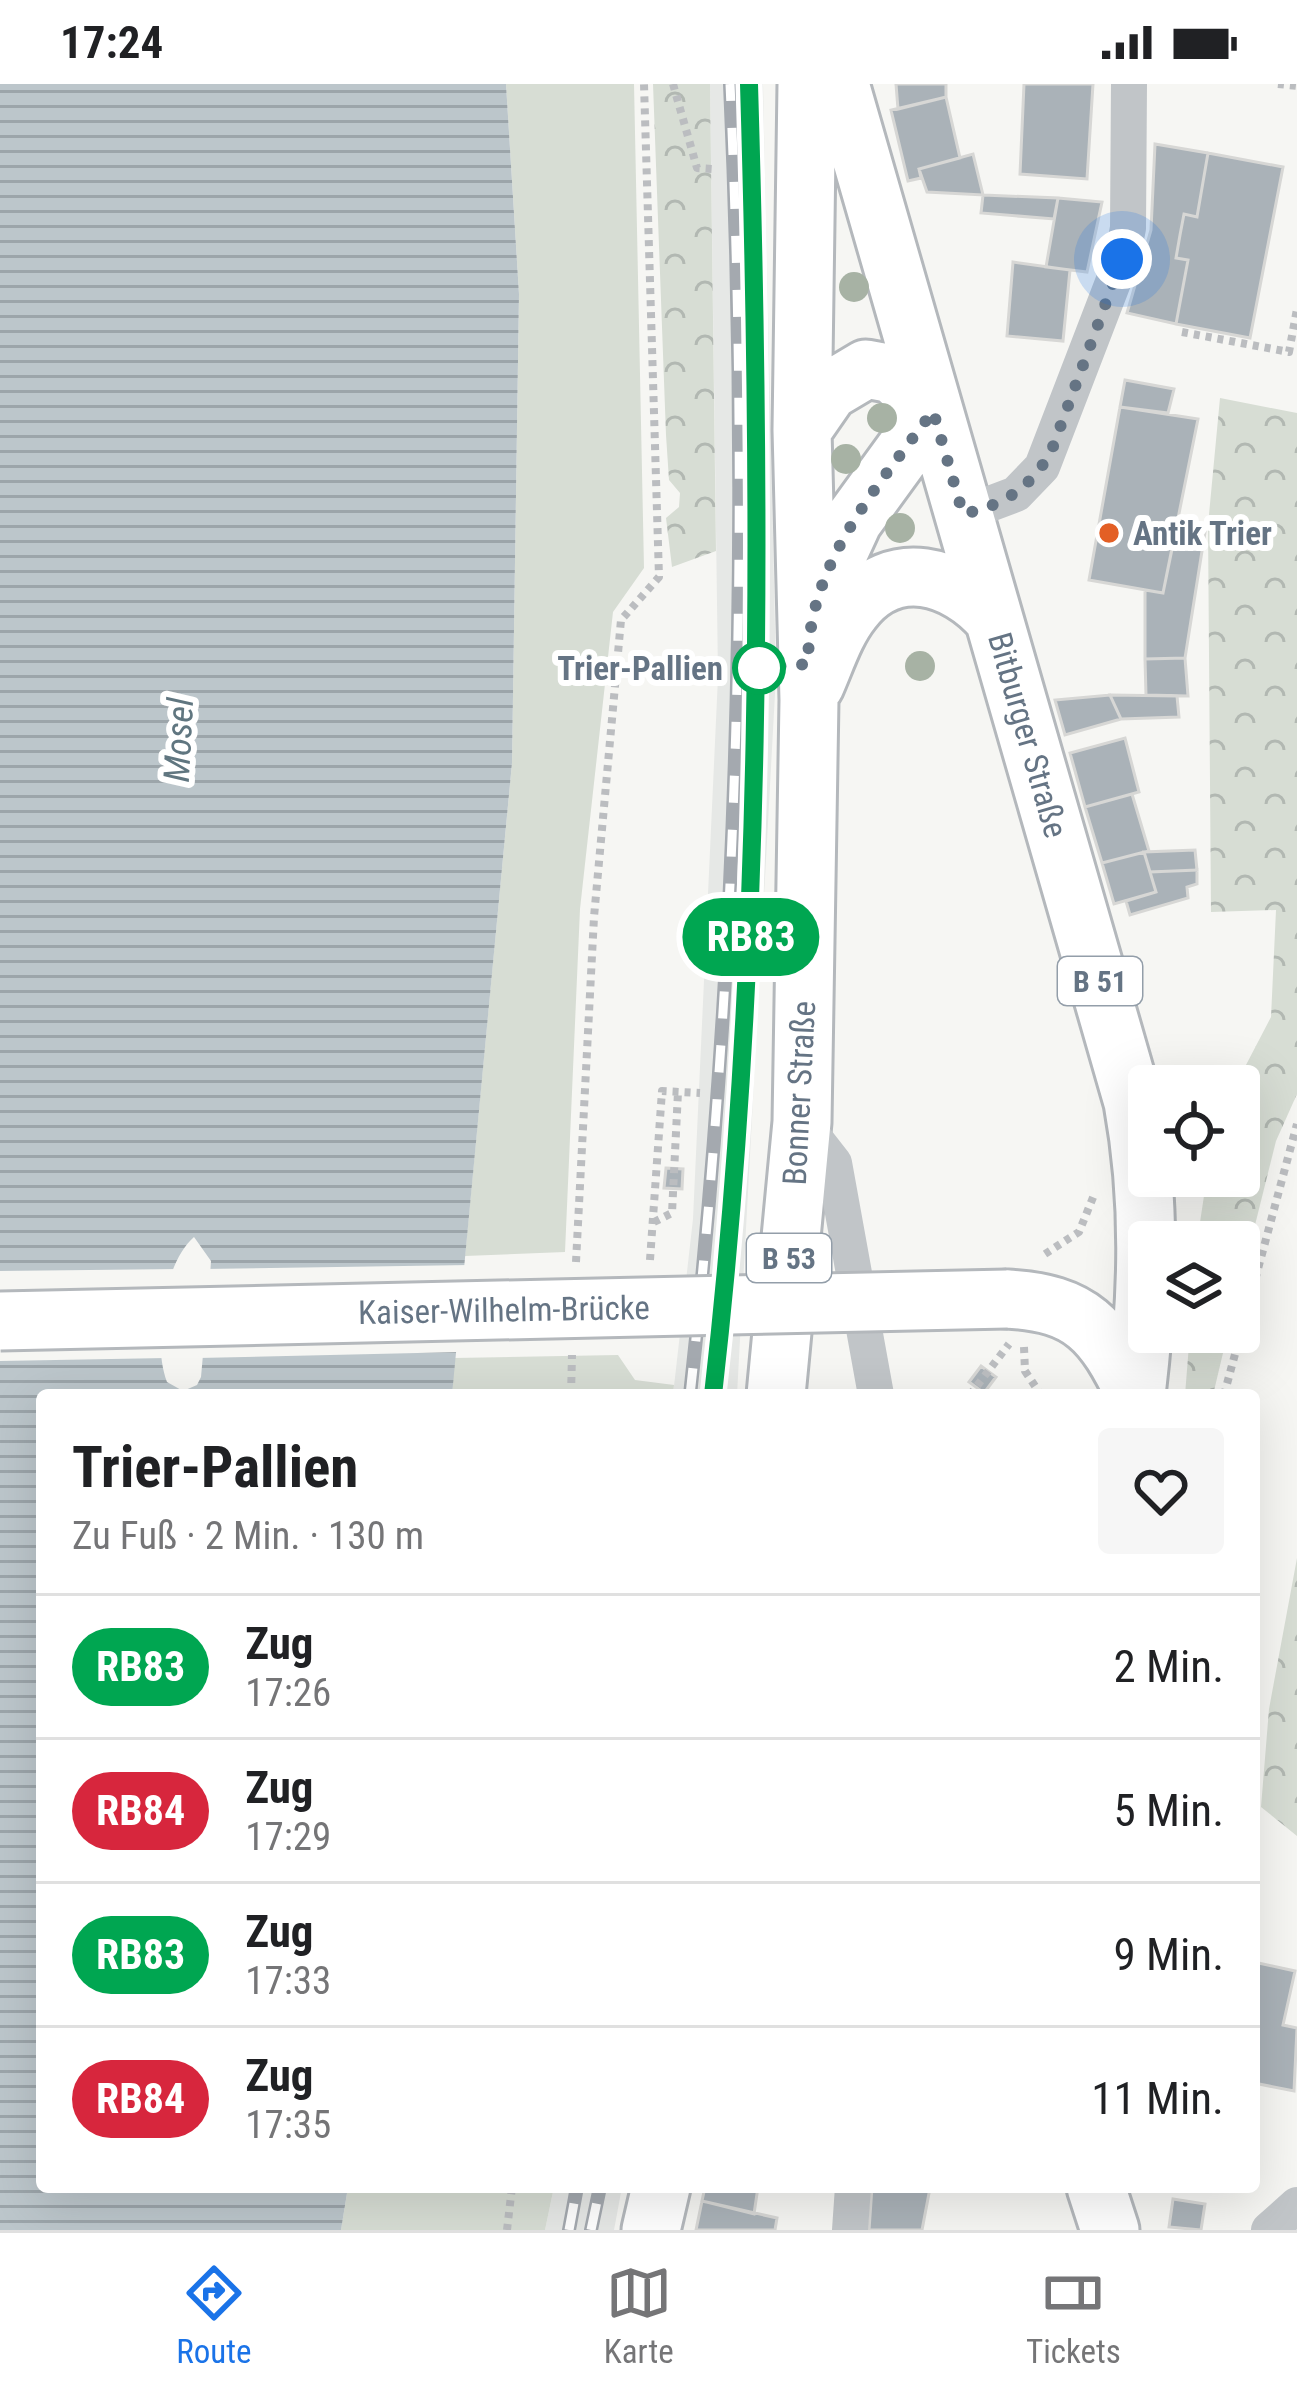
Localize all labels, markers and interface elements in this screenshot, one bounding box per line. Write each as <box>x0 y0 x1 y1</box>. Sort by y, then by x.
text: 17:24 <box>60 16 163 69</box>
your location <box>1092 229 1152 289</box>
place label: Antik Trier <box>1133 514 1272 553</box>
marker: Antik Trier <box>1096 520 1122 546</box>
street label: Bitburger Straße <box>980 628 1076 842</box>
marker: Trier-Pallien <box>734 643 784 693</box>
place label: Trier-Pallien <box>557 649 723 688</box>
water label: Mosel <box>156 696 202 783</box>
line badge: RB83 <box>667 898 835 976</box>
text: RB83 <box>706 912 796 961</box>
road number: B 51 <box>1058 957 1142 1005</box>
street label: Bonner Straße <box>775 1000 823 1186</box>
map controls <box>1128 1065 1260 1353</box>
button: locate <box>1128 1065 1260 1197</box>
button: layers <box>1128 1221 1260 1353</box>
road number: B 53 <box>747 1234 831 1282</box>
street label: Kaiser-Wilhelm-Brücke <box>358 1288 650 1332</box>
button: heart <box>1098 1428 1224 1554</box>
text: Trier-Pallien <box>72 1434 358 1501</box>
text: Zu Fuß · 2 Min. · 130 m <box>72 1513 424 1559</box>
text: Zug <box>245 1617 313 1670</box>
text: 2 Min. <box>1113 1640 1224 1693</box>
text: RB83 <box>96 1642 185 1691</box>
text: 17:26 <box>245 1670 331 1716</box>
text: Zug <box>245 1761 313 1814</box>
text: 5 Min. <box>1113 1784 1224 1837</box>
text: RB84 <box>96 1786 185 1835</box>
text: 17:29 <box>245 1814 331 1860</box>
text: Zug <box>245 1905 313 1958</box>
text: 9 Min. <box>1113 1928 1224 1981</box>
text: RB83 <box>96 1930 185 1979</box>
text: 17:33 <box>245 1958 331 2004</box>
text: Zug <box>245 2049 313 2102</box>
text: 11 Min. <box>1091 2072 1224 2125</box>
text: RB84 <box>96 2074 185 2123</box>
text: 17:35 <box>245 2102 331 2148</box>
tab: Route <box>176 2260 251 2371</box>
tab: Karte <box>604 2260 674 2371</box>
tab: Tickets <box>1026 2260 1121 2371</box>

